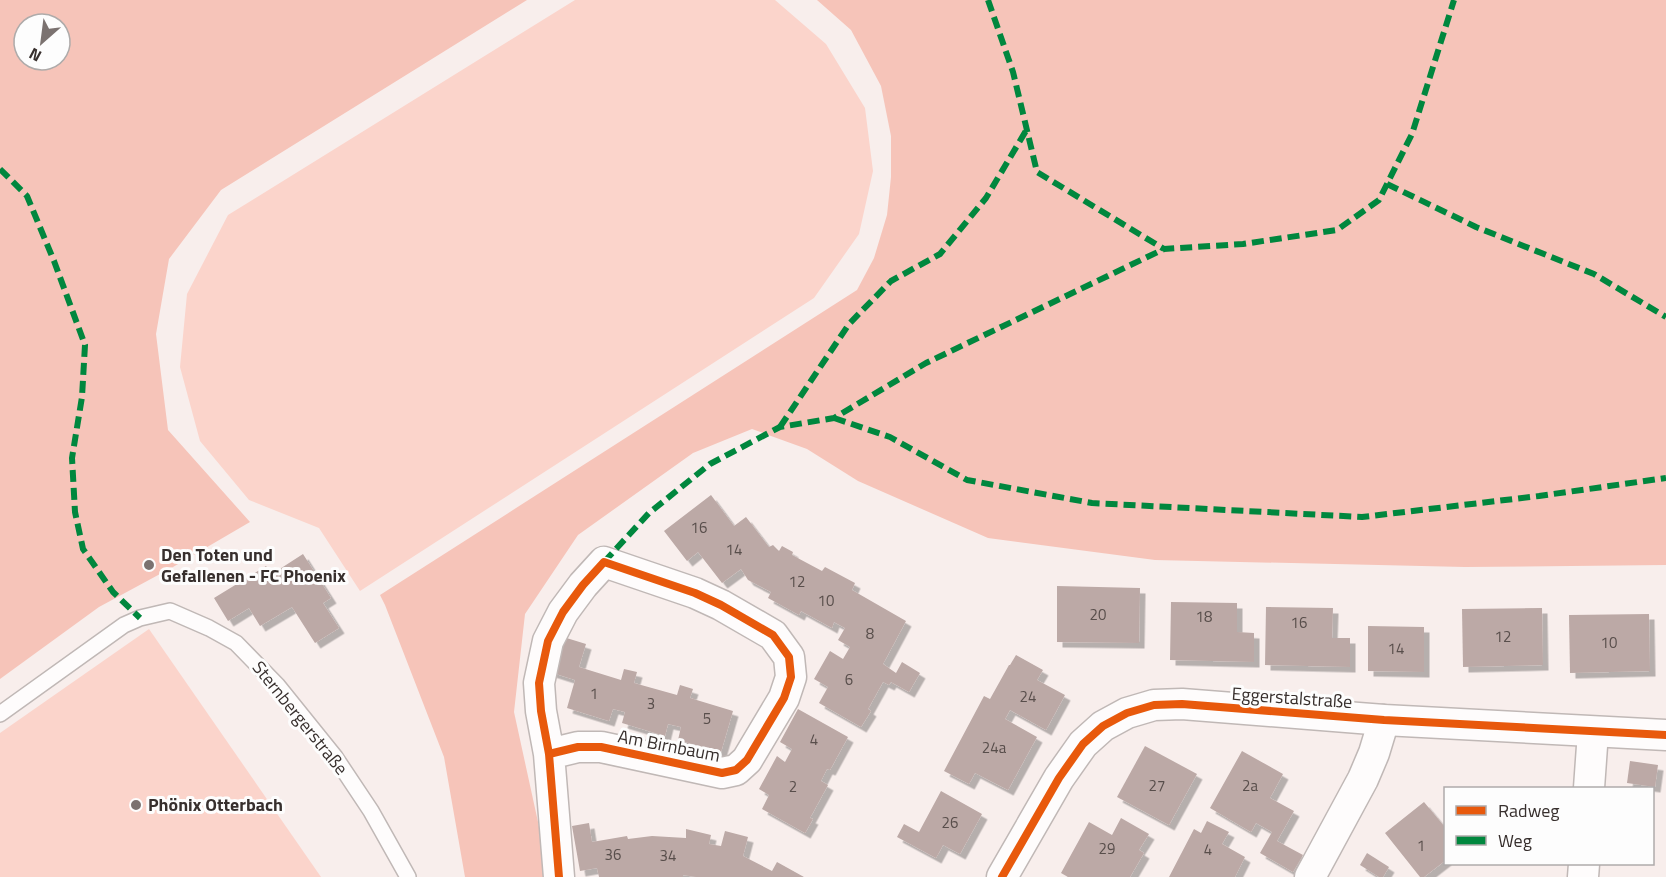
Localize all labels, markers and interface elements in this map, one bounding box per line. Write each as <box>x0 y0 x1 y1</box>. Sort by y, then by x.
north arrow <box>12 12 72 72</box>
text: N <box>24 42 45 68</box>
house number: 16 <box>691 516 707 539</box>
house number: 14 <box>726 538 742 561</box>
place label: Den Toten und Gefallenen - FC Phoenix <box>161 541 346 589</box>
marker: Den Toten und Gefallenen - FC Phoenix <box>142 558 156 572</box>
house number: 12 <box>789 570 805 593</box>
house number: 10 <box>818 589 834 612</box>
house number: 20 <box>1090 603 1106 626</box>
house number: 18 <box>1196 605 1212 628</box>
house number: 16 <box>1291 611 1307 634</box>
house number: 8 <box>866 622 874 645</box>
house number: 12 <box>1495 625 1511 648</box>
house number: 10 <box>1601 631 1617 654</box>
house number: 14 <box>1388 637 1404 660</box>
street label: Sternbergerstraße <box>246 655 355 780</box>
house number: 6 <box>845 668 853 691</box>
street label: Eggerstalstraße <box>1231 680 1353 715</box>
house number: 1 <box>590 682 598 705</box>
house number: 24 <box>1020 685 1036 708</box>
house number: 3 <box>647 692 655 715</box>
house number: 5 <box>703 707 711 730</box>
street label: Am Birnbaum <box>616 722 723 769</box>
house number: 4 <box>810 728 818 751</box>
house number: 24a <box>982 736 1007 759</box>
house number: 27 <box>1149 774 1165 797</box>
house number: 2a <box>1242 774 1258 797</box>
house number: 2 <box>789 775 797 798</box>
legend <box>1444 787 1654 865</box>
place label: Phönix Otterbach <box>148 791 283 818</box>
text: Radweg <box>1498 797 1560 824</box>
marker: Phönix Otterbach <box>129 798 143 812</box>
house number: 26 <box>942 811 958 834</box>
text: Weg <box>1498 827 1532 854</box>
house number: 1 <box>1417 834 1425 857</box>
house number: 29 <box>1099 837 1115 860</box>
house number: 4 <box>1204 838 1212 861</box>
house number: 36 <box>605 843 621 866</box>
house number: 34 <box>660 844 676 867</box>

